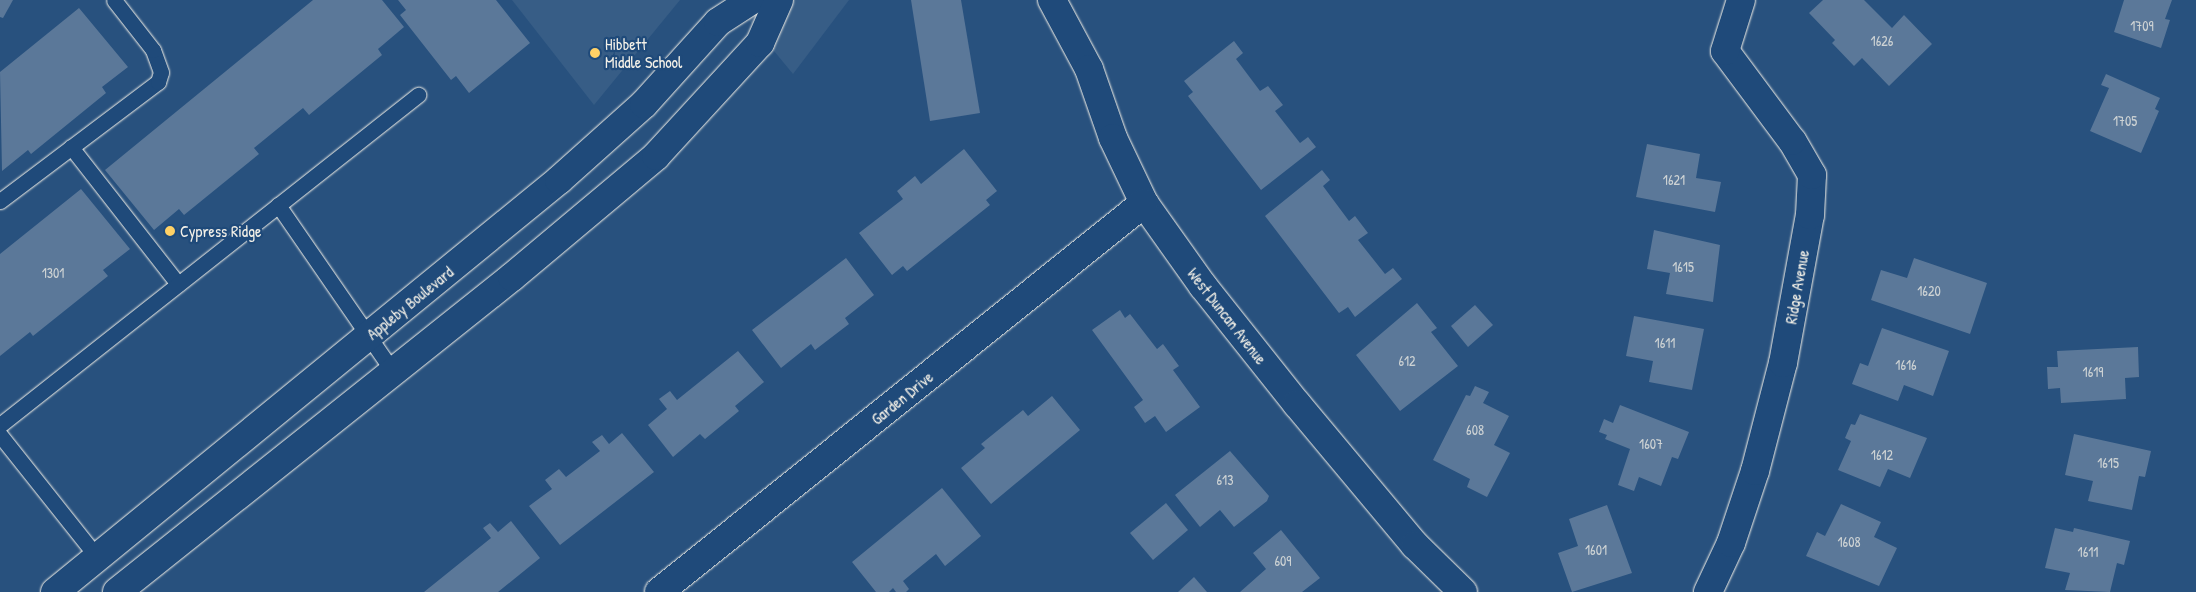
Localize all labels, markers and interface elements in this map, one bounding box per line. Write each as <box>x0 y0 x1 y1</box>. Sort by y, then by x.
house number: 1709 <box>2130 18 2154 34</box>
house number: 1626 <box>1871 33 1893 49</box>
place label: Hibbett Middle School <box>605 34 682 72</box>
marker: Hibbett Middle School <box>589 47 601 59</box>
house number: 1705 <box>2113 113 2137 129</box>
house number: 1621 <box>1663 172 1685 188</box>
place label: Cypress Ridge <box>180 221 261 241</box>
marker: Cypress Ridge <box>164 225 176 237</box>
street label: Ridge Avenue <box>1781 248 1813 326</box>
house number: 1615 <box>1672 259 1694 275</box>
street label: Appleby Boulevard <box>363 262 457 344</box>
street label: West Duncan Avenue <box>1183 264 1271 368</box>
house number: 1301 <box>42 265 64 281</box>
house number: 1620 <box>1917 283 1941 299</box>
house number: 1611 <box>1655 335 1675 351</box>
house number: 612 <box>1398 353 1416 369</box>
house number: 1616 <box>1895 357 1917 373</box>
house number: 1619 <box>2083 364 2103 380</box>
street label: Garden Drive <box>867 367 937 429</box>
house number: 608 <box>1466 422 1484 438</box>
house number: 1607 <box>1639 436 1663 452</box>
house number: 1612 <box>1871 447 1893 463</box>
house number: 1615 <box>2097 455 2119 471</box>
house number: 613 <box>1217 472 1233 488</box>
house number: 1608 <box>1837 534 1861 550</box>
house number: 1601 <box>1585 542 1607 558</box>
house number: 1611 <box>2078 544 2098 560</box>
house number: 609 <box>1275 553 1291 569</box>

